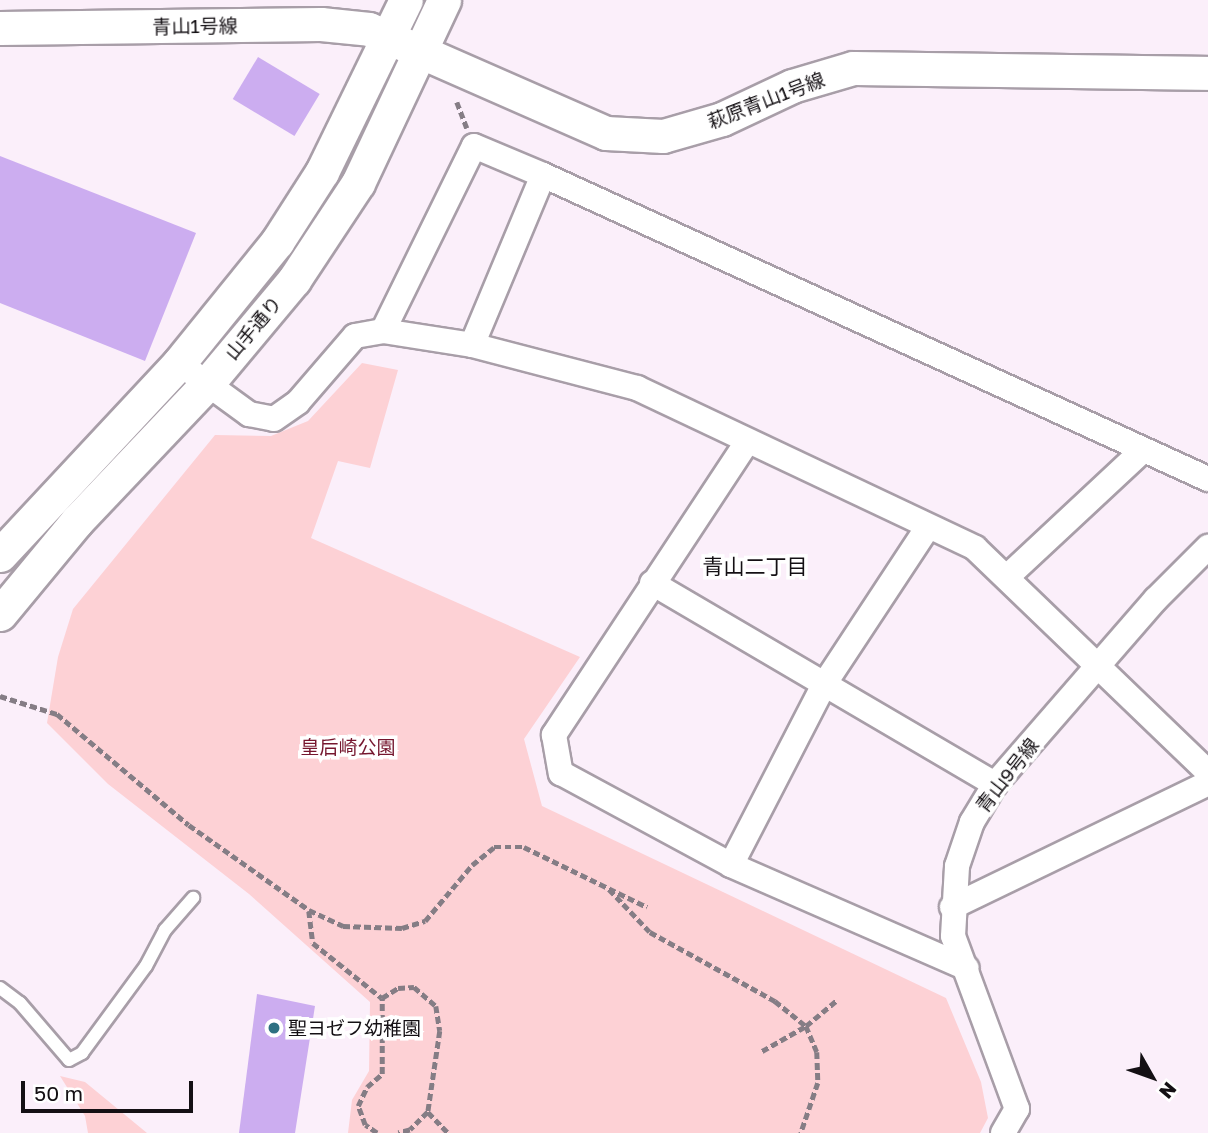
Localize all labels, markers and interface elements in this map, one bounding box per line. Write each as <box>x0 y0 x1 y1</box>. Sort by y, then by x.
street label: 青山1号線 <box>152 14 238 38</box>
street label: 萩原青山1号線 <box>704 67 828 133</box>
street label: 山手通り <box>220 292 286 364</box>
district label: 青山二丁目 <box>703 553 807 579</box>
street label: 青山9号線 <box>971 734 1043 816</box>
park label: 皇后崎公園 <box>301 736 395 758</box>
place label: 聖ヨゼフ幼稚園 <box>288 1017 421 1039</box>
marker: 聖ヨゼフ幼稚園 <box>266 1020 282 1036</box>
north arrow <box>1117 1042 1187 1112</box>
scale bar <box>24 1066 196 1110</box>
text: N <box>1155 1078 1182 1104</box>
text: 50 m <box>34 1080 83 1106</box>

